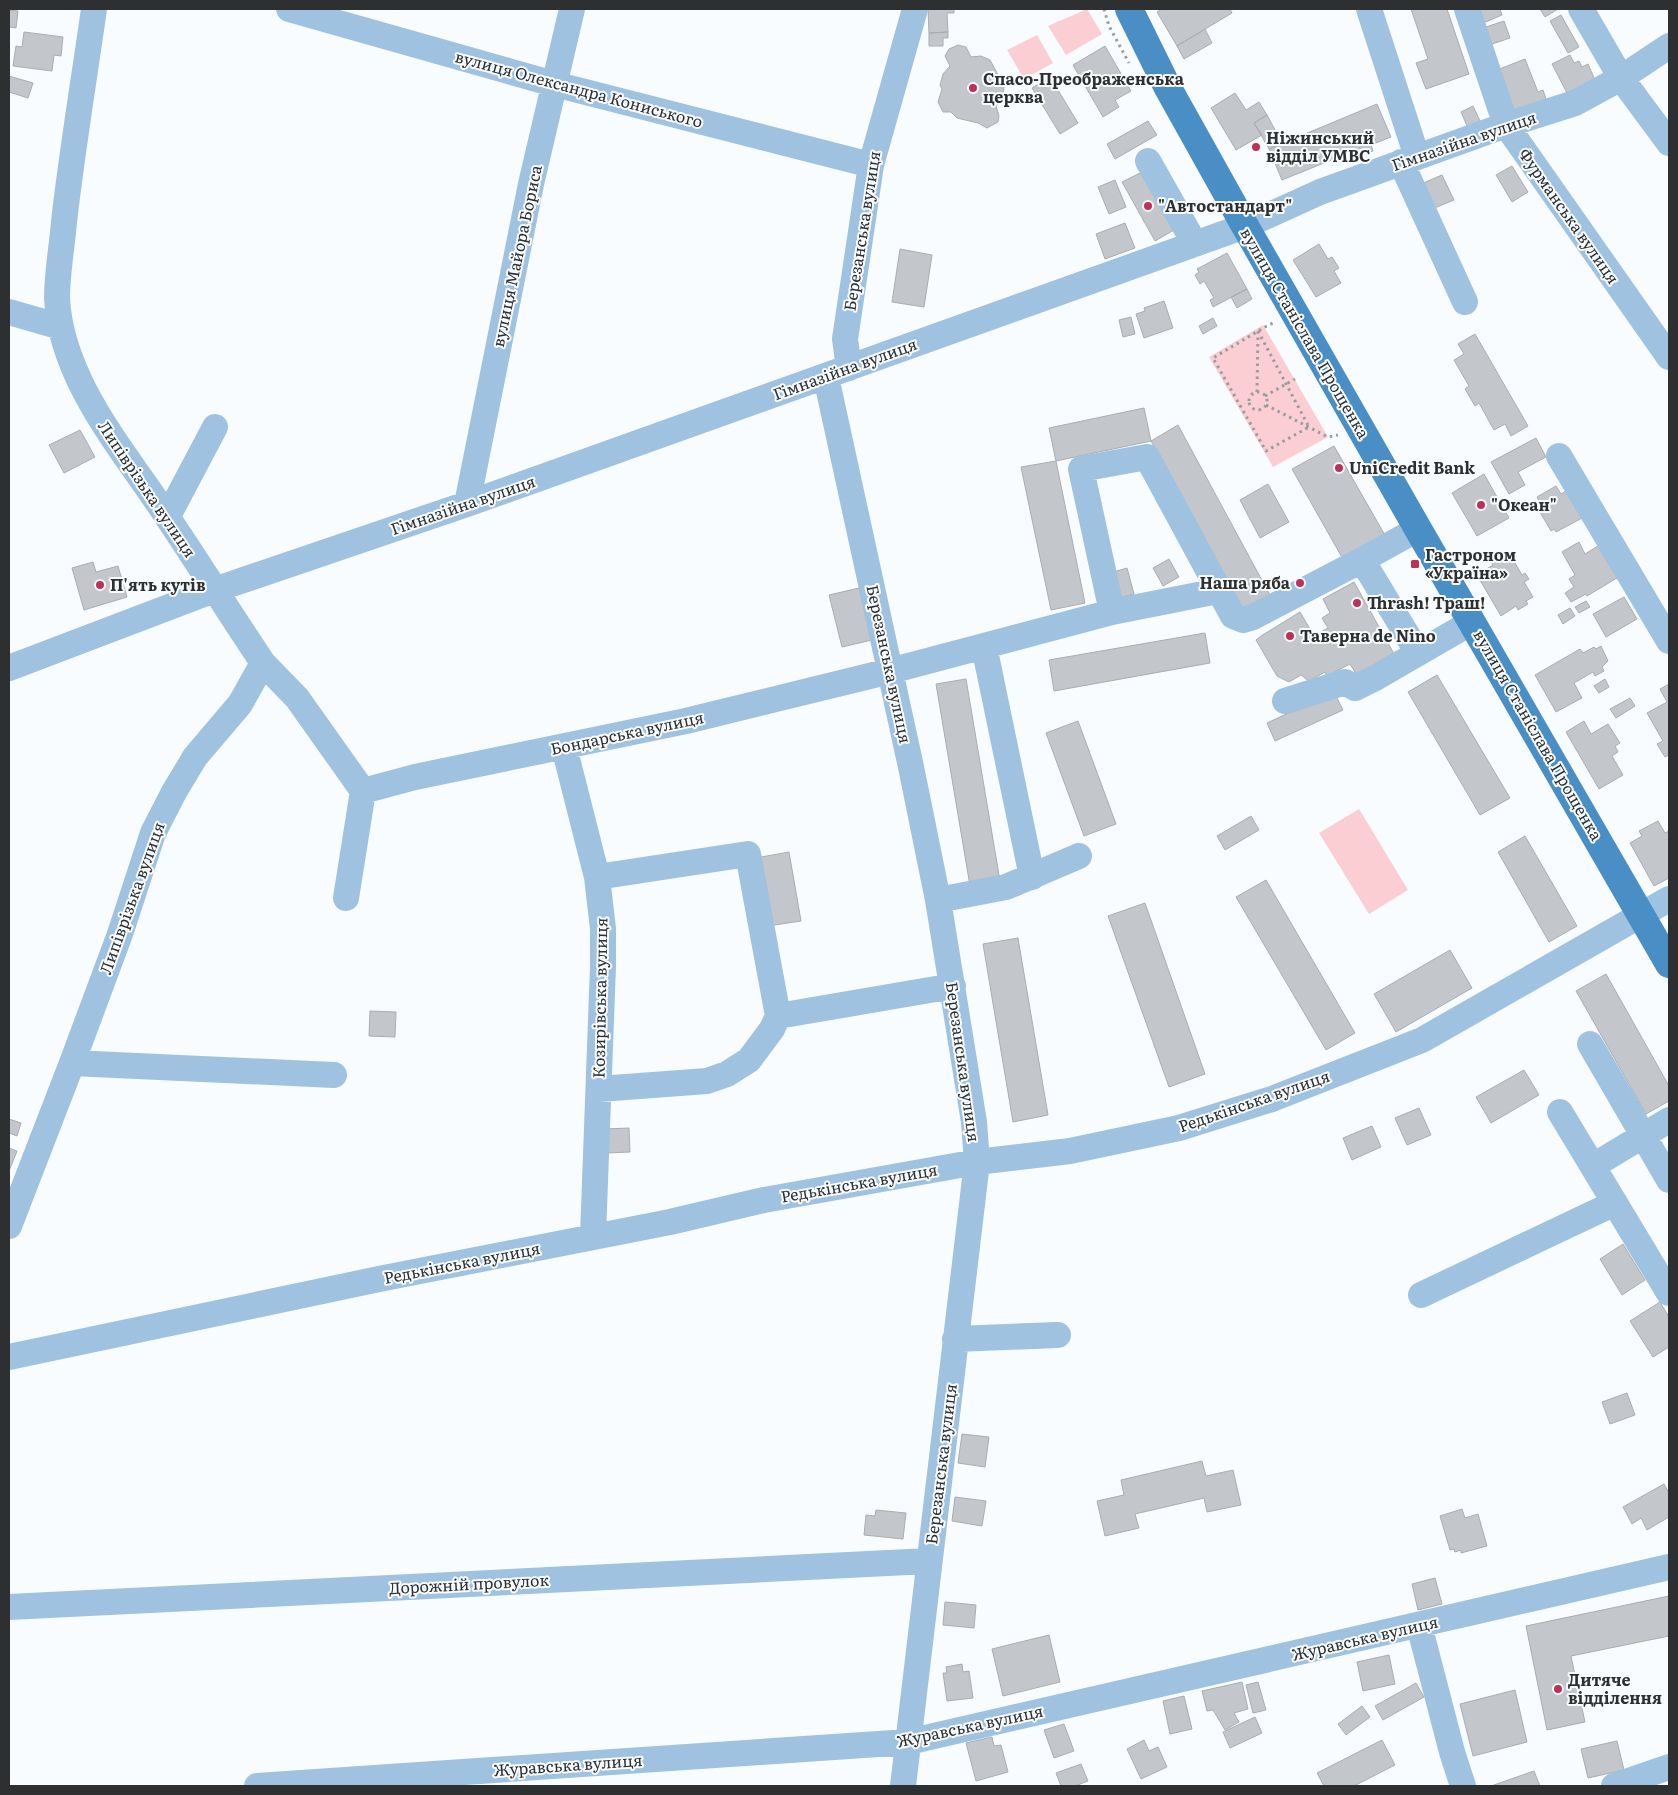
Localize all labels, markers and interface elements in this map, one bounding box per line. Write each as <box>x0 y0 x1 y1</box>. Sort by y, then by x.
street label: вулиця Олександра Кониського <box>453 43 706 133</box>
place label: Спасо-Преображенська церква <box>983 66 1185 108</box>
marker: Спасо-Преображенська церква <box>967 82 979 94</box>
street label: Гімназійна вулиця <box>1388 104 1539 176</box>
place label: Ніжинський відділ УМВС <box>1266 125 1374 167</box>
marker: Ніжинський відділ УМВС <box>1250 141 1262 153</box>
street label: Фурманська вулиця <box>1514 143 1626 288</box>
street label: Березанська вулиця <box>837 149 886 313</box>
street label: вулиця Майора Бориса <box>485 162 547 349</box>
place label: "Автостандарт" <box>1158 193 1292 217</box>
marker: "Автостандарт" <box>1142 200 1154 212</box>
street label: вулиця Станіслава Прощенка <box>1235 223 1376 443</box>
street label: Гімназійна вулиця <box>769 331 920 405</box>
street label: Липіврізька вулиця <box>93 415 203 562</box>
place label: UniCredit Bank <box>1349 455 1475 479</box>
marker: UniCredit Bank <box>1333 462 1345 474</box>
street label: Гімназійна вулиця <box>387 468 538 540</box>
place label: "Океан" <box>1491 492 1557 516</box>
marker: "Океан" <box>1475 499 1487 511</box>
place label: Гастроном «Україна» <box>1425 542 1516 584</box>
marker: Гастроном «Україна» <box>1409 558 1421 570</box>
place label: Наша ряба <box>1200 570 1291 594</box>
place label: П'ять кутів <box>110 572 206 596</box>
marker: Наша ряба <box>1294 577 1306 589</box>
marker: П'ять кутів <box>94 579 106 591</box>
street label: Березанська вулиця <box>861 582 919 745</box>
place label: Thrash! Траш! <box>1367 590 1486 614</box>
marker: Thrash! Траш! <box>1351 597 1363 609</box>
place label: Таверна de Nino <box>1300 623 1436 647</box>
street label: вулиця Станіслава Прощенка <box>1468 625 1609 845</box>
marker: Таверна de Nino <box>1284 630 1296 642</box>
street label: Бондарська вулиця <box>548 704 706 760</box>
street label: Липіврізька вулиця <box>92 818 170 977</box>
street label: Козирівська вулиця <box>586 917 612 1079</box>
street label: Березанська вулиця <box>941 980 987 1144</box>
street label: Редькінська вулиця <box>1175 1063 1333 1137</box>
street label: Редькінська вулиця <box>779 1156 939 1208</box>
street label: Редькінська вулиця <box>382 1235 542 1289</box>
street label: Березанська вулиця <box>918 1382 962 1546</box>
street label: Дорожній провулок <box>388 1567 550 1599</box>
street label: Журавська вулиця <box>1289 1609 1440 1666</box>
place label: Дитяче відділення <box>1568 1667 1662 1709</box>
marker: Дитяче відділення <box>1552 1683 1564 1695</box>
street label: Журавська вулиця <box>894 1698 1045 1752</box>
street label: Журавська вулиця <box>493 1747 643 1781</box>

